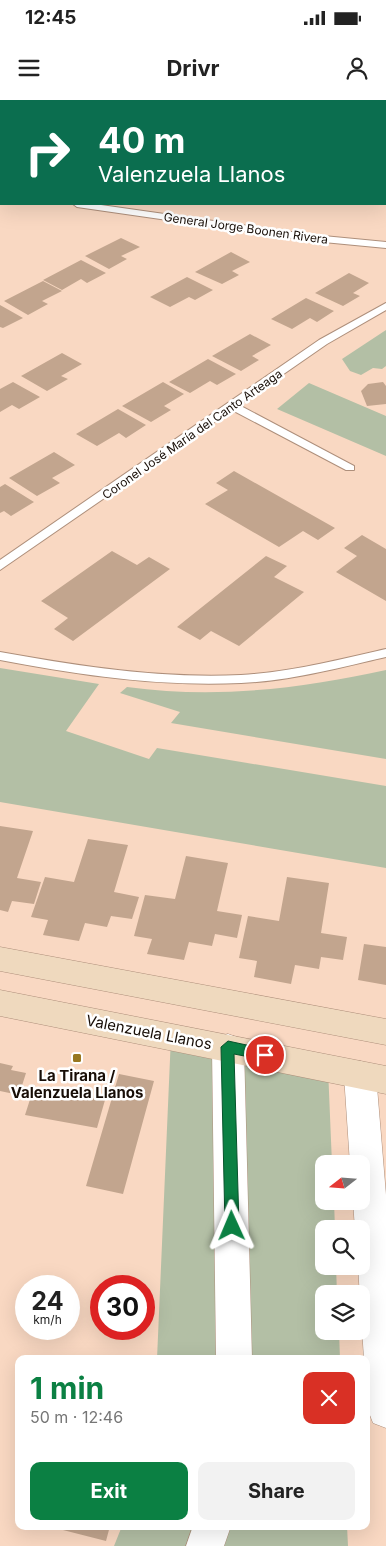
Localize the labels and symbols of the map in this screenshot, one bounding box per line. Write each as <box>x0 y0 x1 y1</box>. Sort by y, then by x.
street label: General Jorge Boonen Rivera <box>163 209 329 247</box>
street label: Coronel José María del Canto Arteaga <box>99 366 285 502</box>
street label: Valenzuela Llanos <box>84 1010 214 1054</box>
pin <box>244 1034 286 1076</box>
marker: La Tirana / Valenzuela Llanos <box>71 1052 83 1064</box>
place label: La Tirana / Valenzuela Llanos <box>11 1066 143 1102</box>
north arrow <box>315 1155 370 1210</box>
position arrow <box>205 1199 257 1251</box>
speed limit sign: 30 <box>90 1275 155 1340</box>

